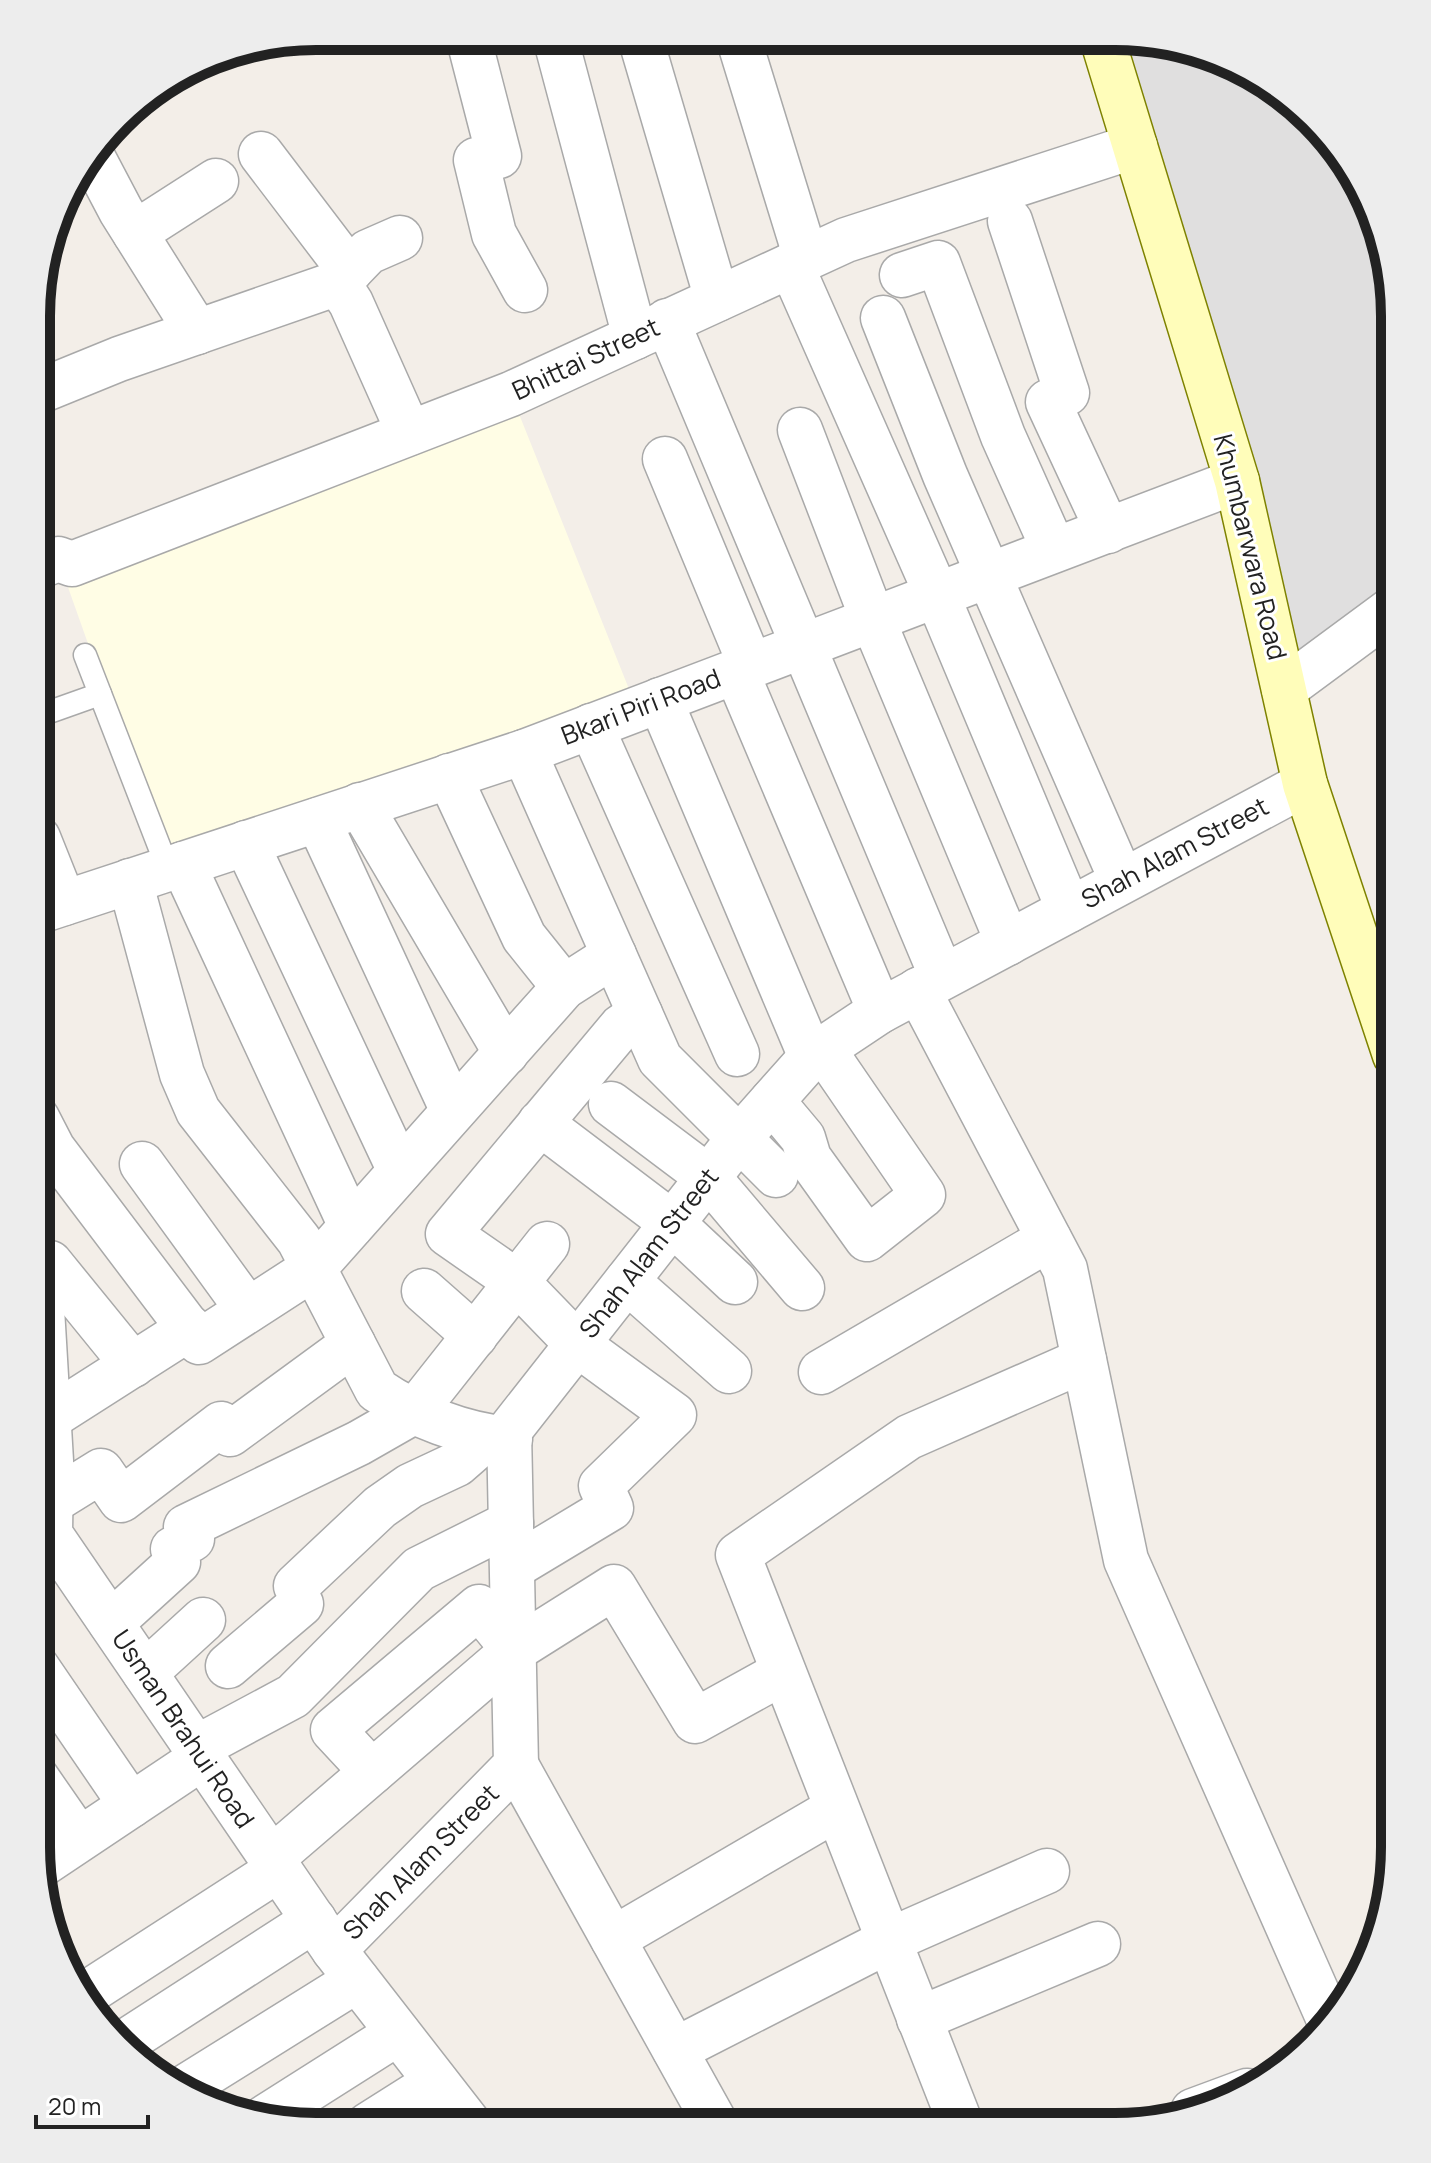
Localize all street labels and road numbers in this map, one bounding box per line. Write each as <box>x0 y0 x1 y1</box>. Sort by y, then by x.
street label: Bhittai Street <box>506 308 665 408</box>
street label: Khumbarwara Road <box>1206 430 1296 663</box>
street label: Bkari Piri Road <box>556 659 725 753</box>
street label: Shah Alam Street <box>1075 788 1274 917</box>
street label: Shah Alam Street <box>570 1160 726 1345</box>
street label: Usman Brahui Road <box>104 1622 264 1835</box>
street label: Shah Alam Street <box>334 1775 506 1947</box>

